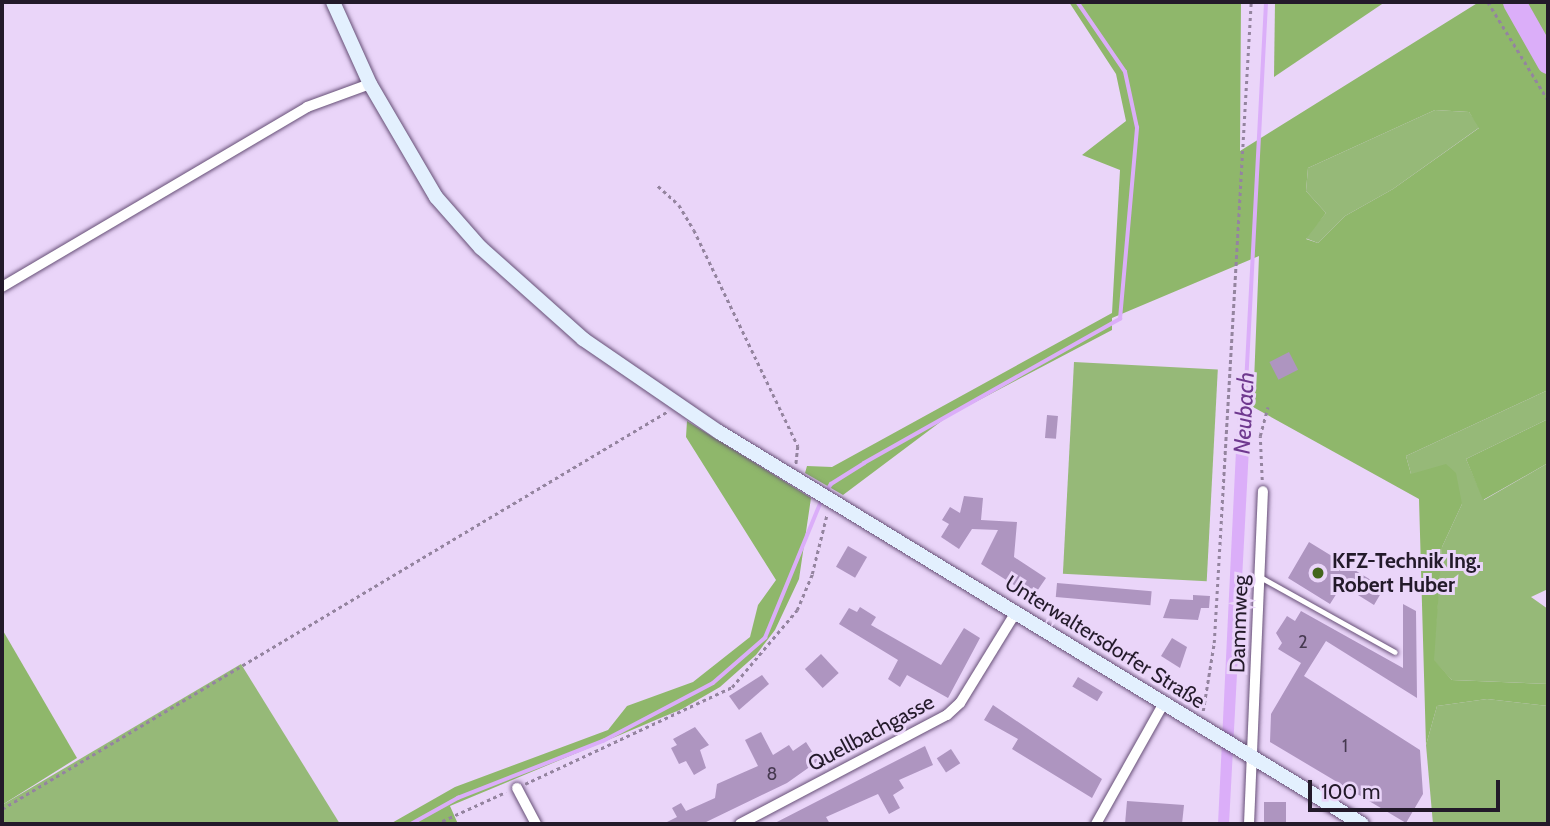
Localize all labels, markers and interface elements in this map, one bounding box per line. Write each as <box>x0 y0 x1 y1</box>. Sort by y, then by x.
water label: Neubach <box>1228 371 1260 455</box>
place label: KFZ-Technik Ing. Robert Huber <box>1332 548 1481 598</box>
marker: KFZ-Technik Ing. Robert Huber <box>1310 565 1326 581</box>
street label: Unterwaltersdorfer Straße <box>1000 570 1210 714</box>
street label: Dammweg <box>1225 575 1253 673</box>
house number: 2 <box>1298 631 1308 653</box>
street label: Quellbachgasse <box>804 689 938 777</box>
house number: 1 <box>1342 735 1348 757</box>
house number: 8 <box>767 763 777 785</box>
scale bar <box>1312 766 1504 810</box>
text: 100 m <box>1321 779 1380 804</box>

